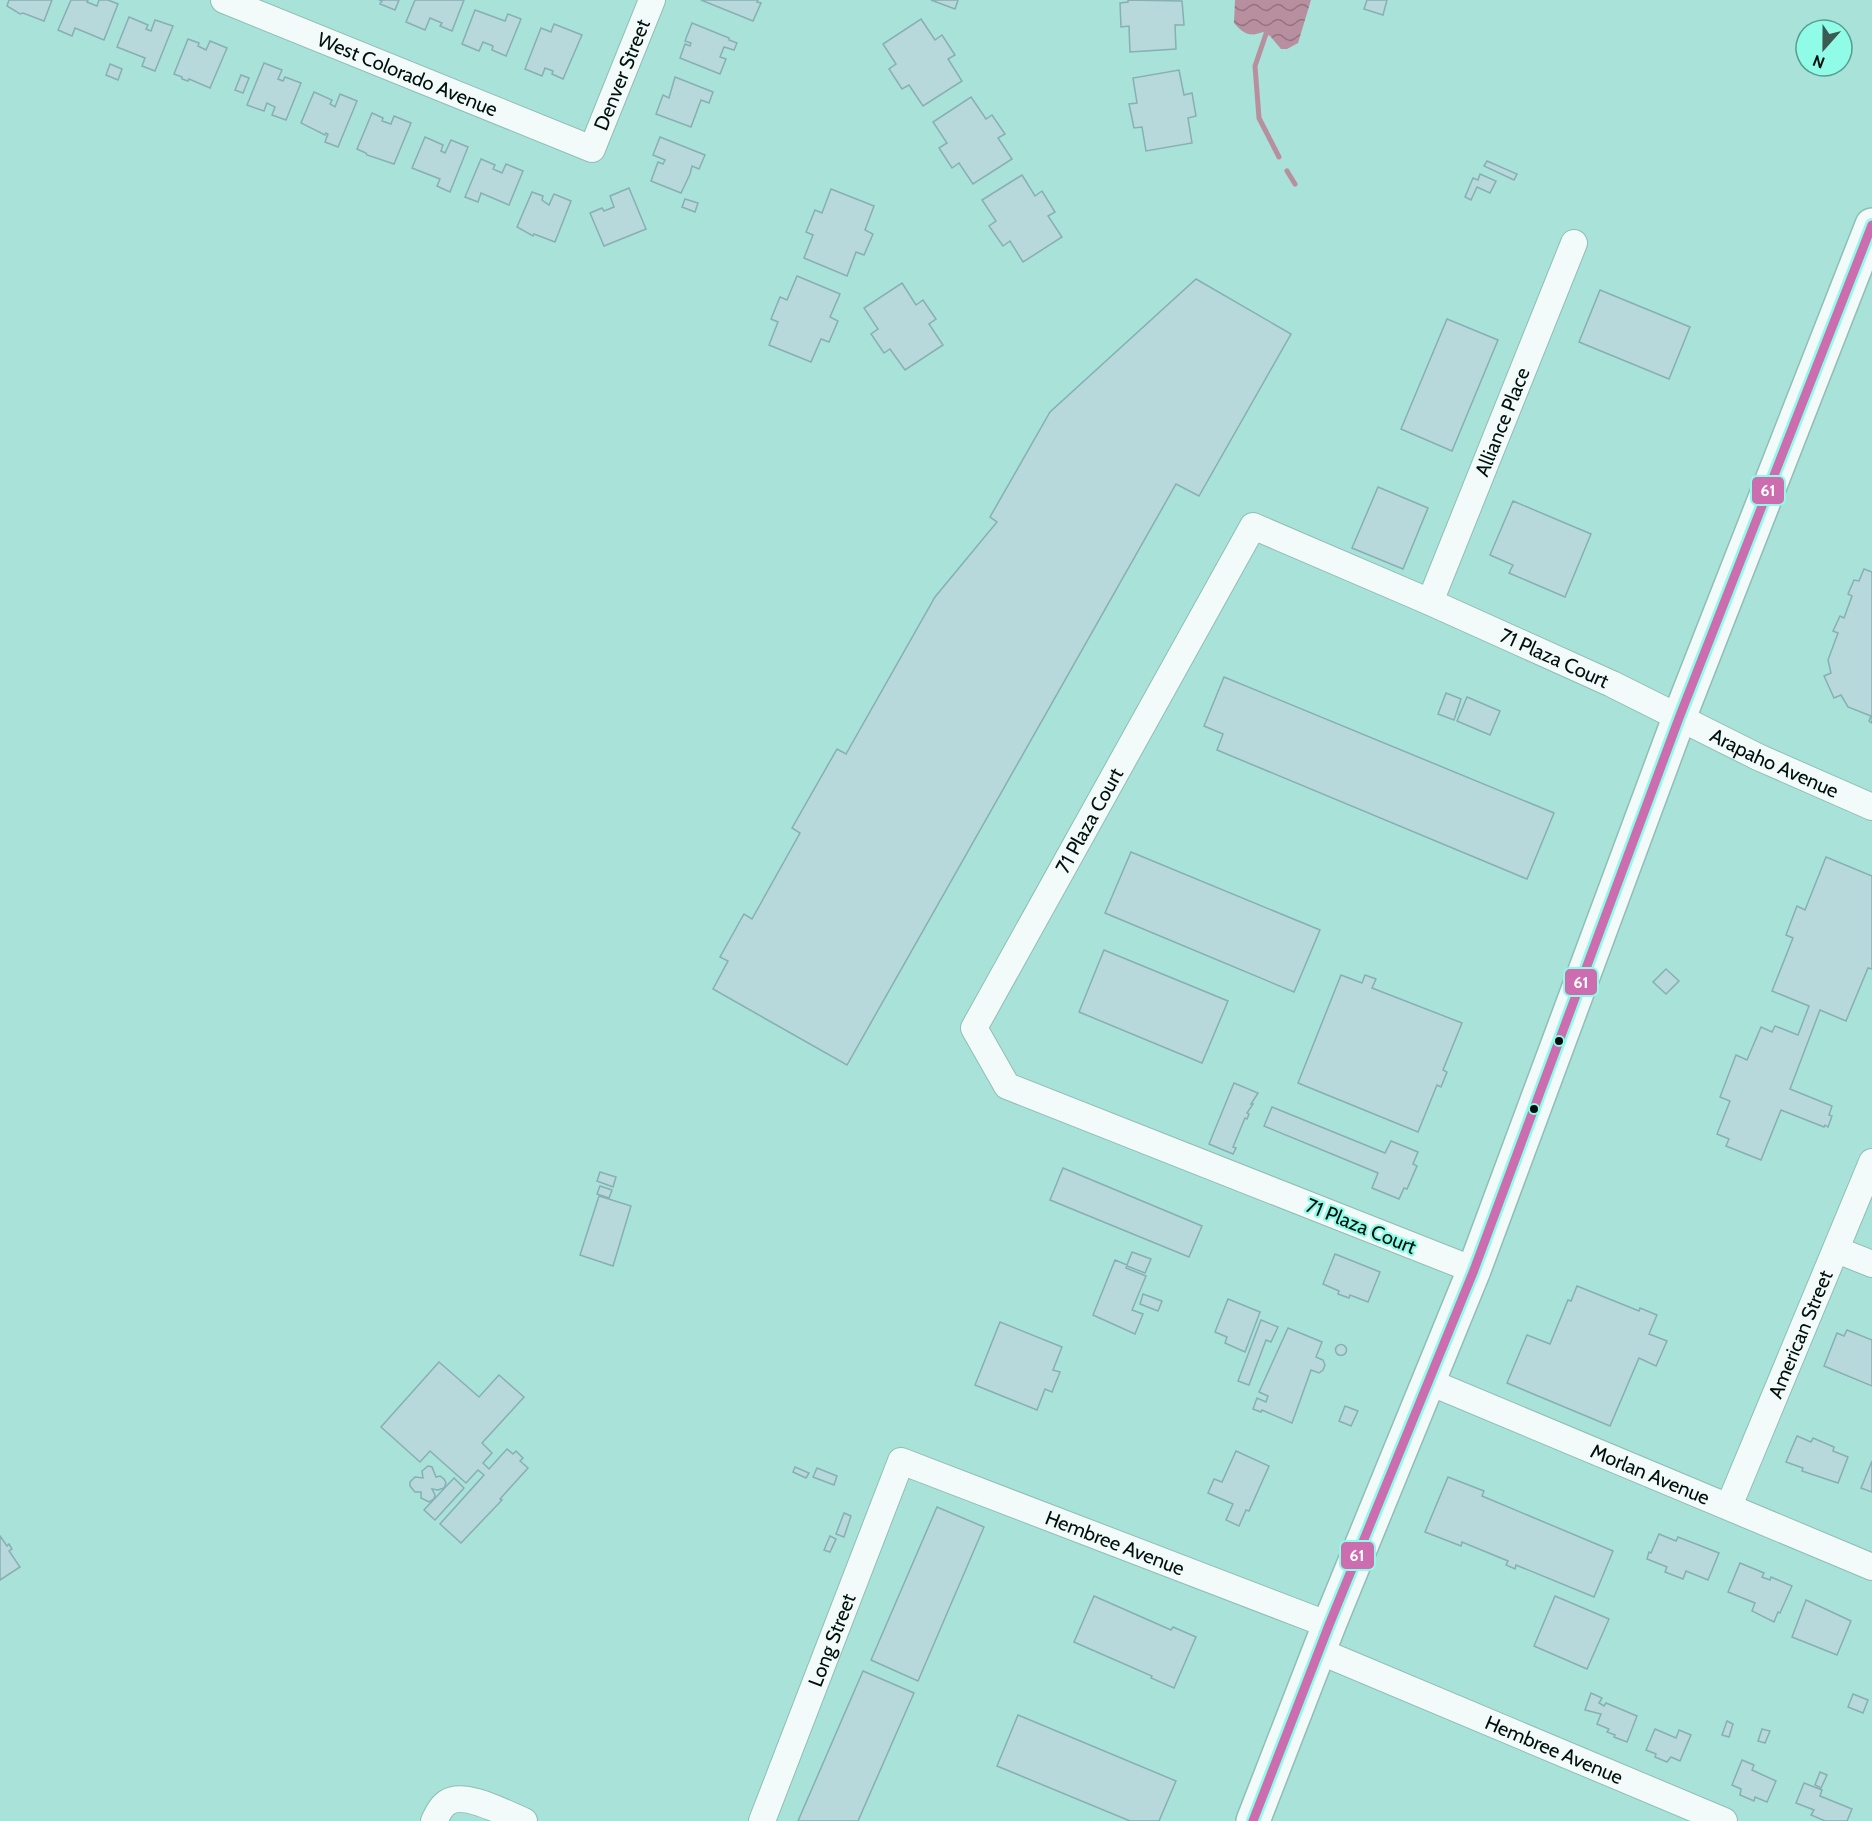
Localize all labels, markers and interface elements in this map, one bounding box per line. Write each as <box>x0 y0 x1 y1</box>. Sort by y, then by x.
street label: Denver Street <box>589 15 655 134</box>
north arrow <box>1794 18 1854 78</box>
street label: West Colorado Avenue <box>314 27 501 122</box>
text: N <box>1810 51 1827 72</box>
street label: Alliance Place <box>1470 364 1535 480</box>
line badge: 61 <box>1751 476 1785 505</box>
text: 61 <box>1761 481 1775 500</box>
street label: 71 Plaza Court <box>1496 623 1613 693</box>
street label: Arapaho Avenue <box>1706 723 1842 803</box>
street label: 71 Plaza Court <box>1050 763 1128 877</box>
line badge: 61 <box>1564 968 1598 996</box>
text: 61 <box>1574 973 1588 992</box>
unlabelled marker <box>1553 1035 1565 1047</box>
unlabelled marker <box>1528 1103 1540 1115</box>
street label: 71 Plaza Court <box>1302 1193 1420 1259</box>
street label: American Street <box>1763 1266 1838 1402</box>
street label: Morlan Avenue <box>1587 1439 1713 1510</box>
street label: Hembree Avenue <box>1042 1505 1188 1581</box>
line badge: 61 <box>1340 1541 1375 1570</box>
text: 61 <box>1350 1546 1364 1565</box>
street label: Long Street <box>803 1590 861 1690</box>
street label: Hembree Avenue <box>1482 1710 1627 1789</box>

